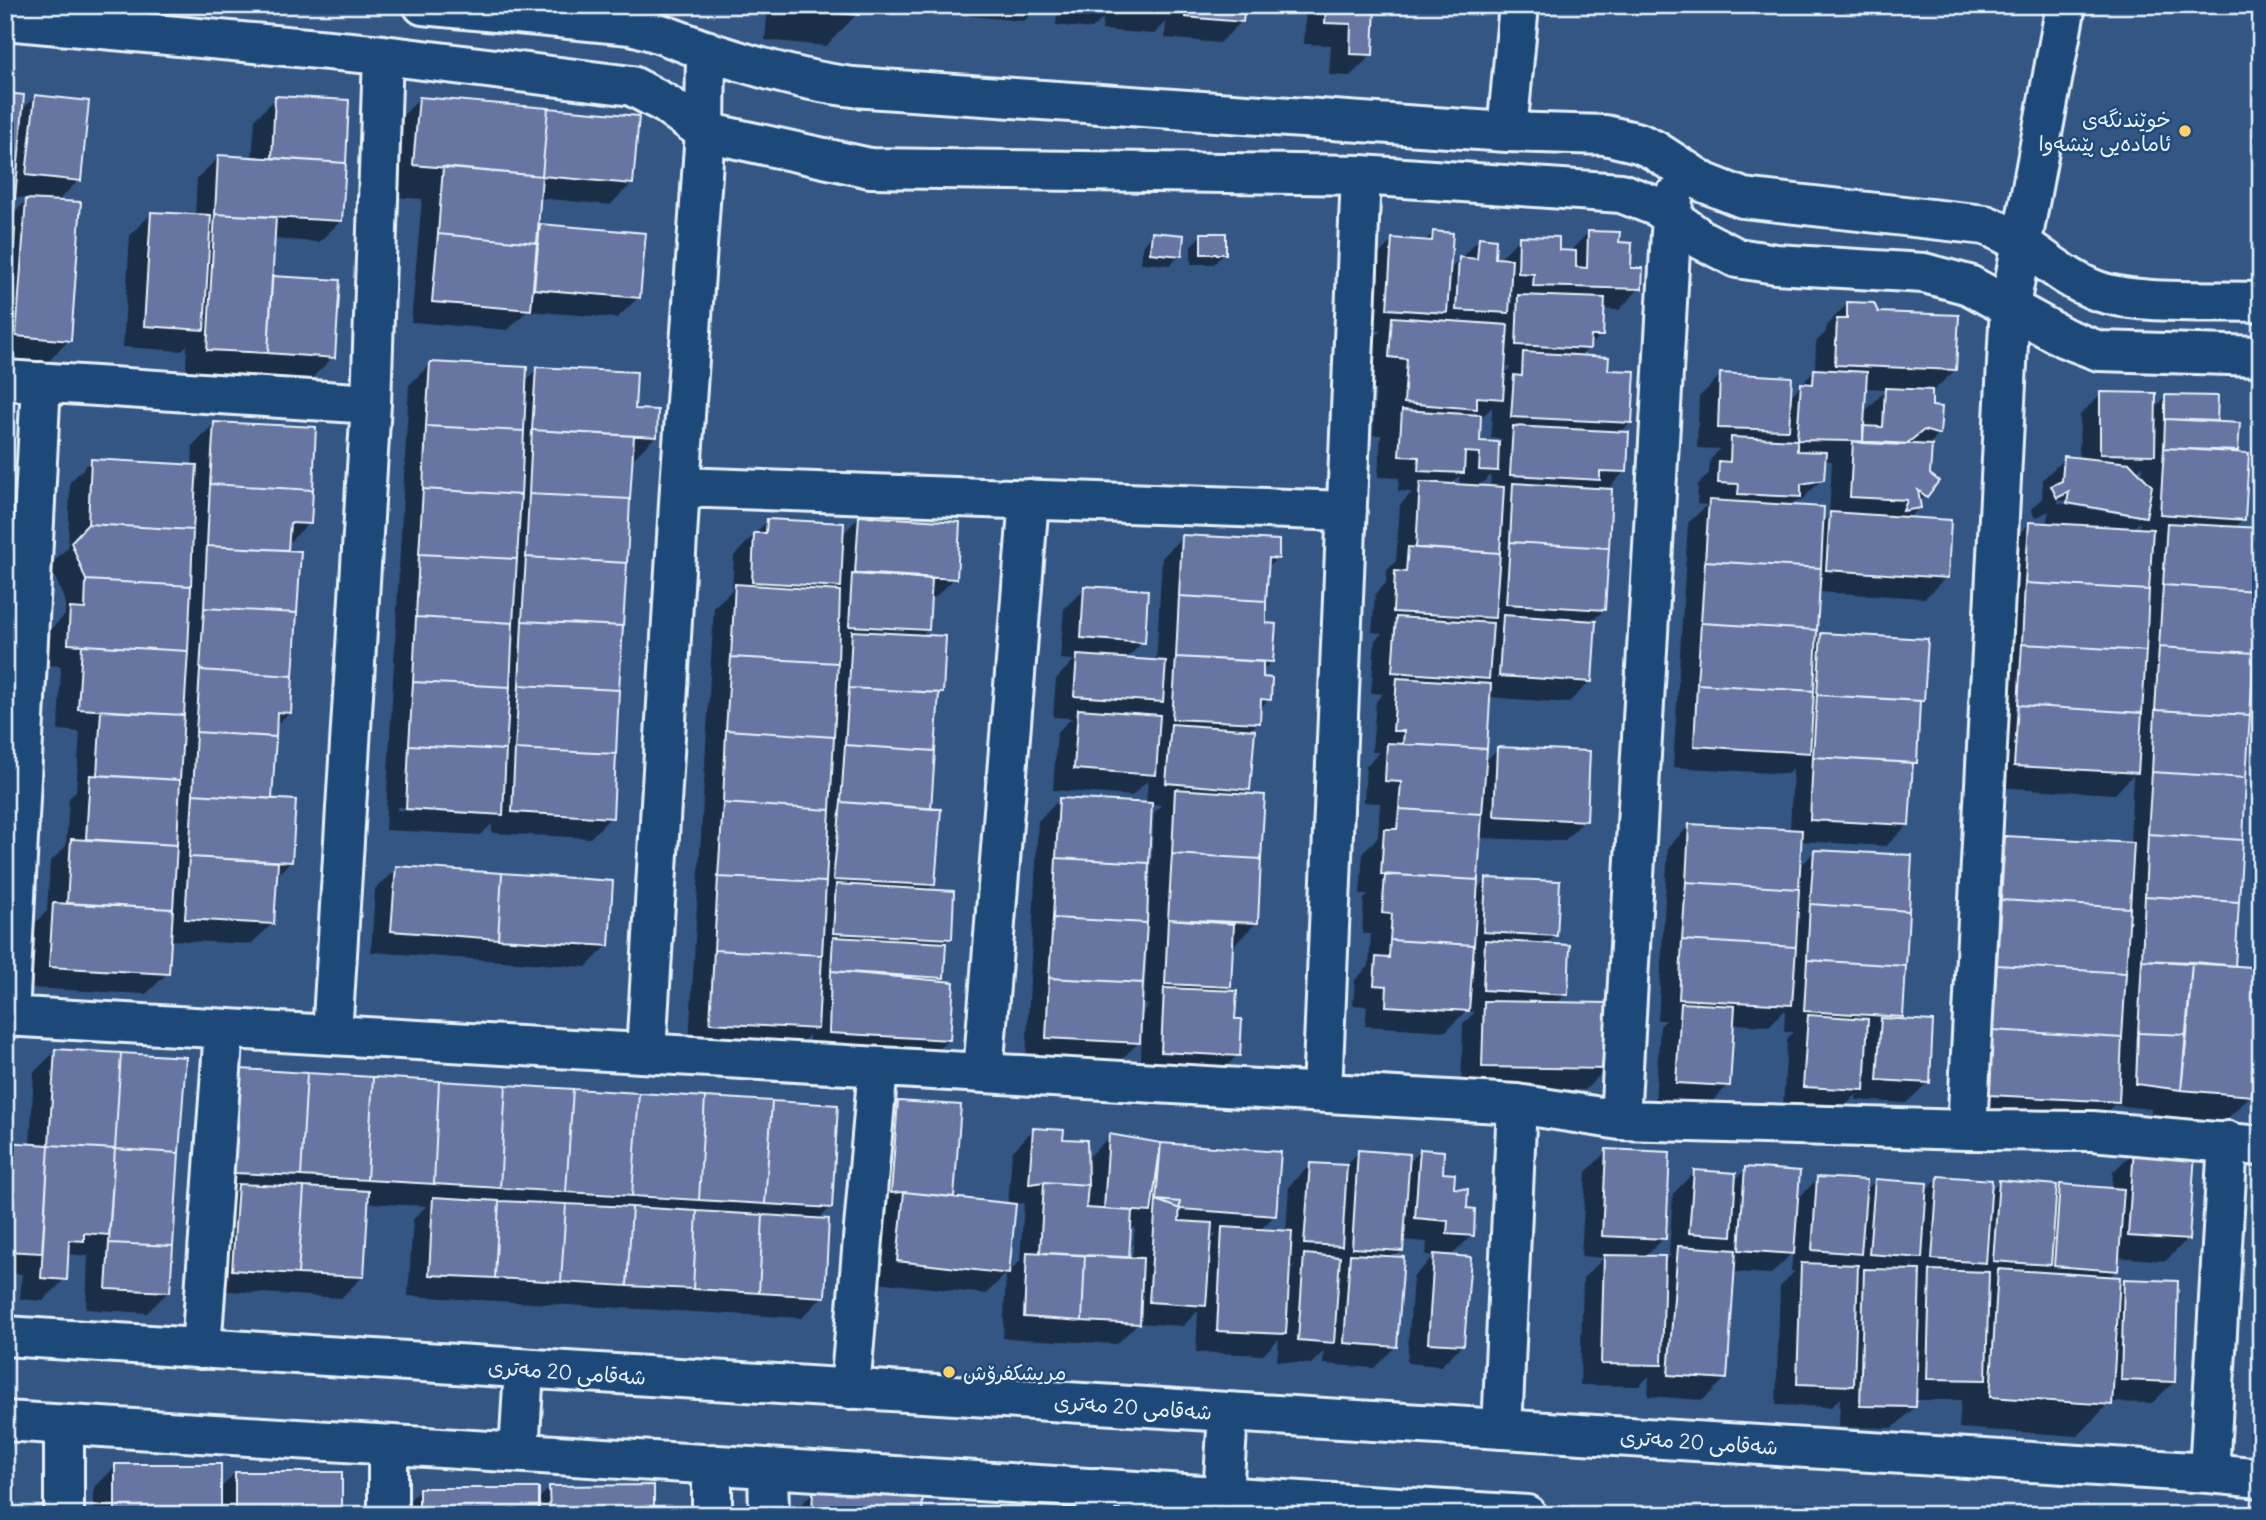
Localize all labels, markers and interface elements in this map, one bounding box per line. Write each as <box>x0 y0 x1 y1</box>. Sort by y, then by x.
place label: خوێندنگەی ئامادەیی پێشەوا <box>2039 106 2171 158</box>
marker: خوێندنگەی ئامادەیی پێشەوا <box>2177 123 2193 139</box>
street label: شەقامی 20 مەتری <box>487 1353 647 1392</box>
place label: مریشکفرۆش <box>963 1359 1067 1386</box>
marker: مریشکفرۆش <box>941 1364 957 1380</box>
street label: شەقامی 20 مەتری <box>1053 1388 1213 1427</box>
street label: شەقامی 20 مەتری <box>1619 1423 1779 1462</box>

